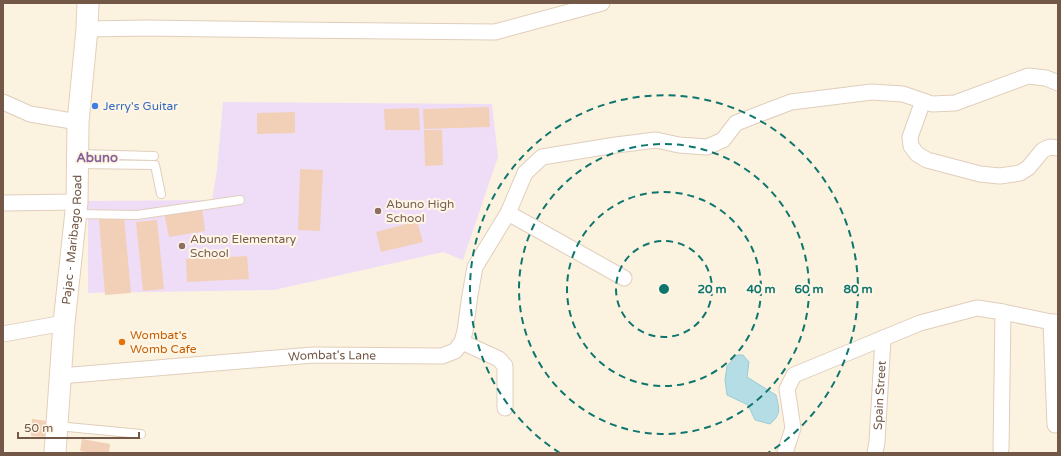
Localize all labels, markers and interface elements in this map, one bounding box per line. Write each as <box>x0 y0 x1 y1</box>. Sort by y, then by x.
place label: Jerry's Guitar <box>103 99 178 113</box>
marker: Jerry's Guitar <box>90 101 100 111</box>
district label: Abuno <box>76 150 118 166</box>
street label: Pajac - Maribago Road <box>59 175 84 305</box>
place label: Abuno High School <box>386 197 454 225</box>
marker: Abuno High School <box>373 206 383 216</box>
place label: Abuno Elementary School <box>190 232 297 260</box>
marker: Abuno Elementary School <box>177 241 187 251</box>
centre of rings <box>657 282 671 296</box>
text: 20 m <box>697 282 727 296</box>
text: 40 m <box>746 282 776 296</box>
text: 60 m <box>794 282 824 296</box>
text: 80 m <box>843 282 873 296</box>
place label: Wombat's Womb Cafe <box>130 328 197 356</box>
marker: Wombat's Womb Cafe <box>117 337 127 347</box>
street label: Wombat's Lane <box>288 348 376 364</box>
street label: Spain Street <box>871 360 889 430</box>
scale bar <box>18 414 139 440</box>
text: 50 m <box>24 421 53 435</box>

